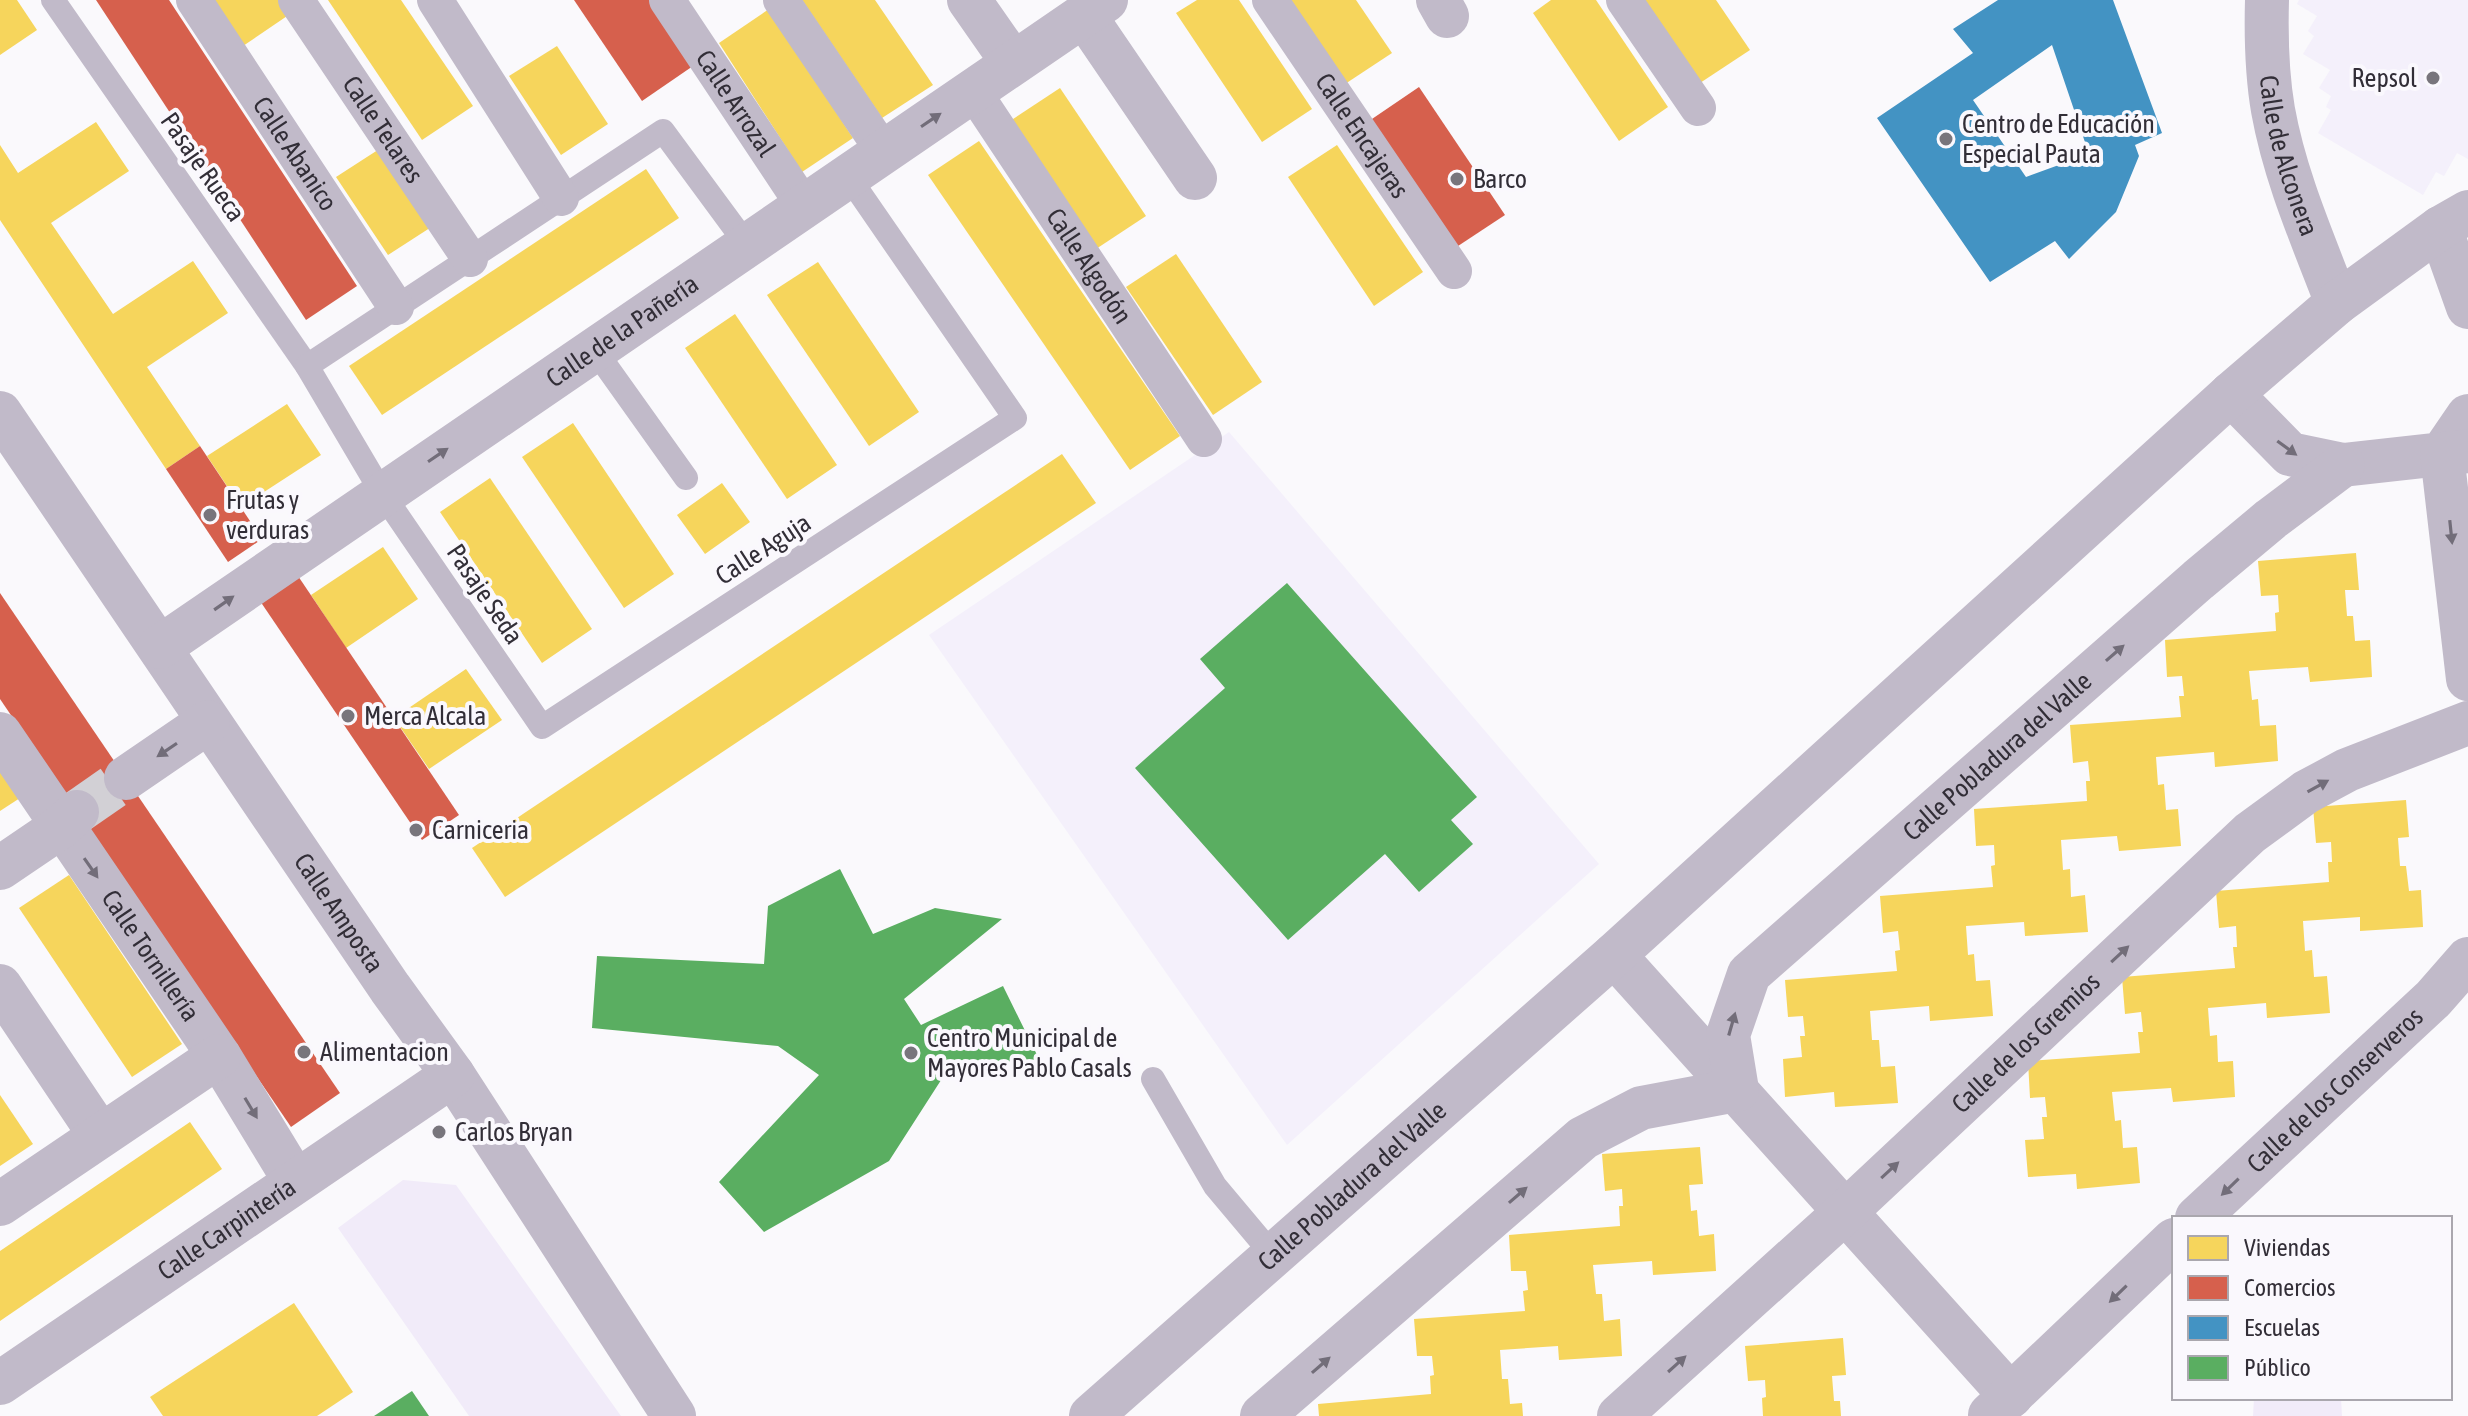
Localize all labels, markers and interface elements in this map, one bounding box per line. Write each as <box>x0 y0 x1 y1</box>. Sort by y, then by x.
street label: Calle Arrozal <box>690 45 782 162</box>
place label: Repsol <box>2352 63 2417 93</box>
street label: Calle Encajeras <box>1309 68 1415 204</box>
marker: Repsol <box>2424 69 2442 87</box>
street label: Calle Telares <box>337 70 429 189</box>
street label: Calle de Alconera <box>2254 74 2324 240</box>
street label: Calle Abanico <box>247 91 343 216</box>
street label: Pasaje Rueca <box>155 107 251 227</box>
place label: Centro de Educación Especial Pauta <box>1962 109 2155 169</box>
one-way arrow <box>920 113 941 128</box>
marker: Centro de Educación Especial Pauta <box>1937 130 1955 148</box>
place label: Barco <box>1473 164 1527 194</box>
marker: Barco <box>1448 170 1466 188</box>
street label: Calle Algodón <box>1040 203 1138 329</box>
street label: Calle de la Pañería <box>541 268 704 393</box>
one-way arrow <box>2276 439 2298 455</box>
one-way arrow <box>427 448 448 463</box>
place label: Frutas y verduras <box>226 485 309 545</box>
marker: Frutas y verduras <box>201 506 219 524</box>
street label: Calle Aguja <box>710 507 816 591</box>
one-way arrow <box>2445 520 2458 545</box>
street label: Pasaje Seda <box>441 538 529 650</box>
one-way arrow <box>214 596 235 611</box>
one-way arrow <box>2104 645 2124 662</box>
street label: Calle Pobladura del Valle <box>1897 666 2097 847</box>
place label: Merca Alcala <box>364 701 486 731</box>
marker: Merca Alcala <box>339 707 357 725</box>
one-way arrow <box>156 742 178 756</box>
one-way arrow <box>2307 779 2329 793</box>
place label: Carniceria <box>432 815 529 845</box>
marker: Carniceria <box>407 821 425 839</box>
street label: Calle Amposta <box>288 848 390 978</box>
one-way arrow <box>83 858 98 879</box>
street label: Calle Tornillería <box>96 884 206 1027</box>
one-way arrow <box>2111 946 2130 964</box>
street label: Calle de los Gremios <box>1946 967 2106 1119</box>
street label: Calle de los Conserveros <box>2241 1001 2429 1179</box>
one-way arrow <box>1726 1012 1739 1036</box>
place label: Centro Municipal de Mayores Pablo Casals <box>927 1023 1132 1083</box>
place label: Alimentacion <box>320 1037 449 1067</box>
marker: Alimentacion <box>295 1043 313 1061</box>
marker: Centro Municipal de Mayores Pablo Casals <box>902 1044 920 1062</box>
street label: Calle Pobladura del Valle <box>1252 1095 1452 1277</box>
one-way arrow <box>243 1097 257 1119</box>
place label: Carlos Bryan <box>455 1117 573 1147</box>
marker: Carlos Bryan <box>430 1123 448 1141</box>
one-way arrow <box>1880 1162 1899 1180</box>
street label: Calle Carpintería <box>152 1172 301 1286</box>
one-way arrow <box>2221 1177 2240 1195</box>
one-way arrow <box>1508 1186 1527 1204</box>
legend <box>2172 1216 2452 1400</box>
text: Viviendas <box>2244 1234 2330 1261</box>
text: Comercios <box>2244 1274 2336 1301</box>
one-way arrow <box>2109 1285 2128 1303</box>
text: Escuelas <box>2244 1314 2320 1341</box>
text: Público <box>2244 1354 2311 1381</box>
one-way arrow <box>1667 1355 1686 1373</box>
one-way arrow <box>1311 1357 1331 1374</box>

